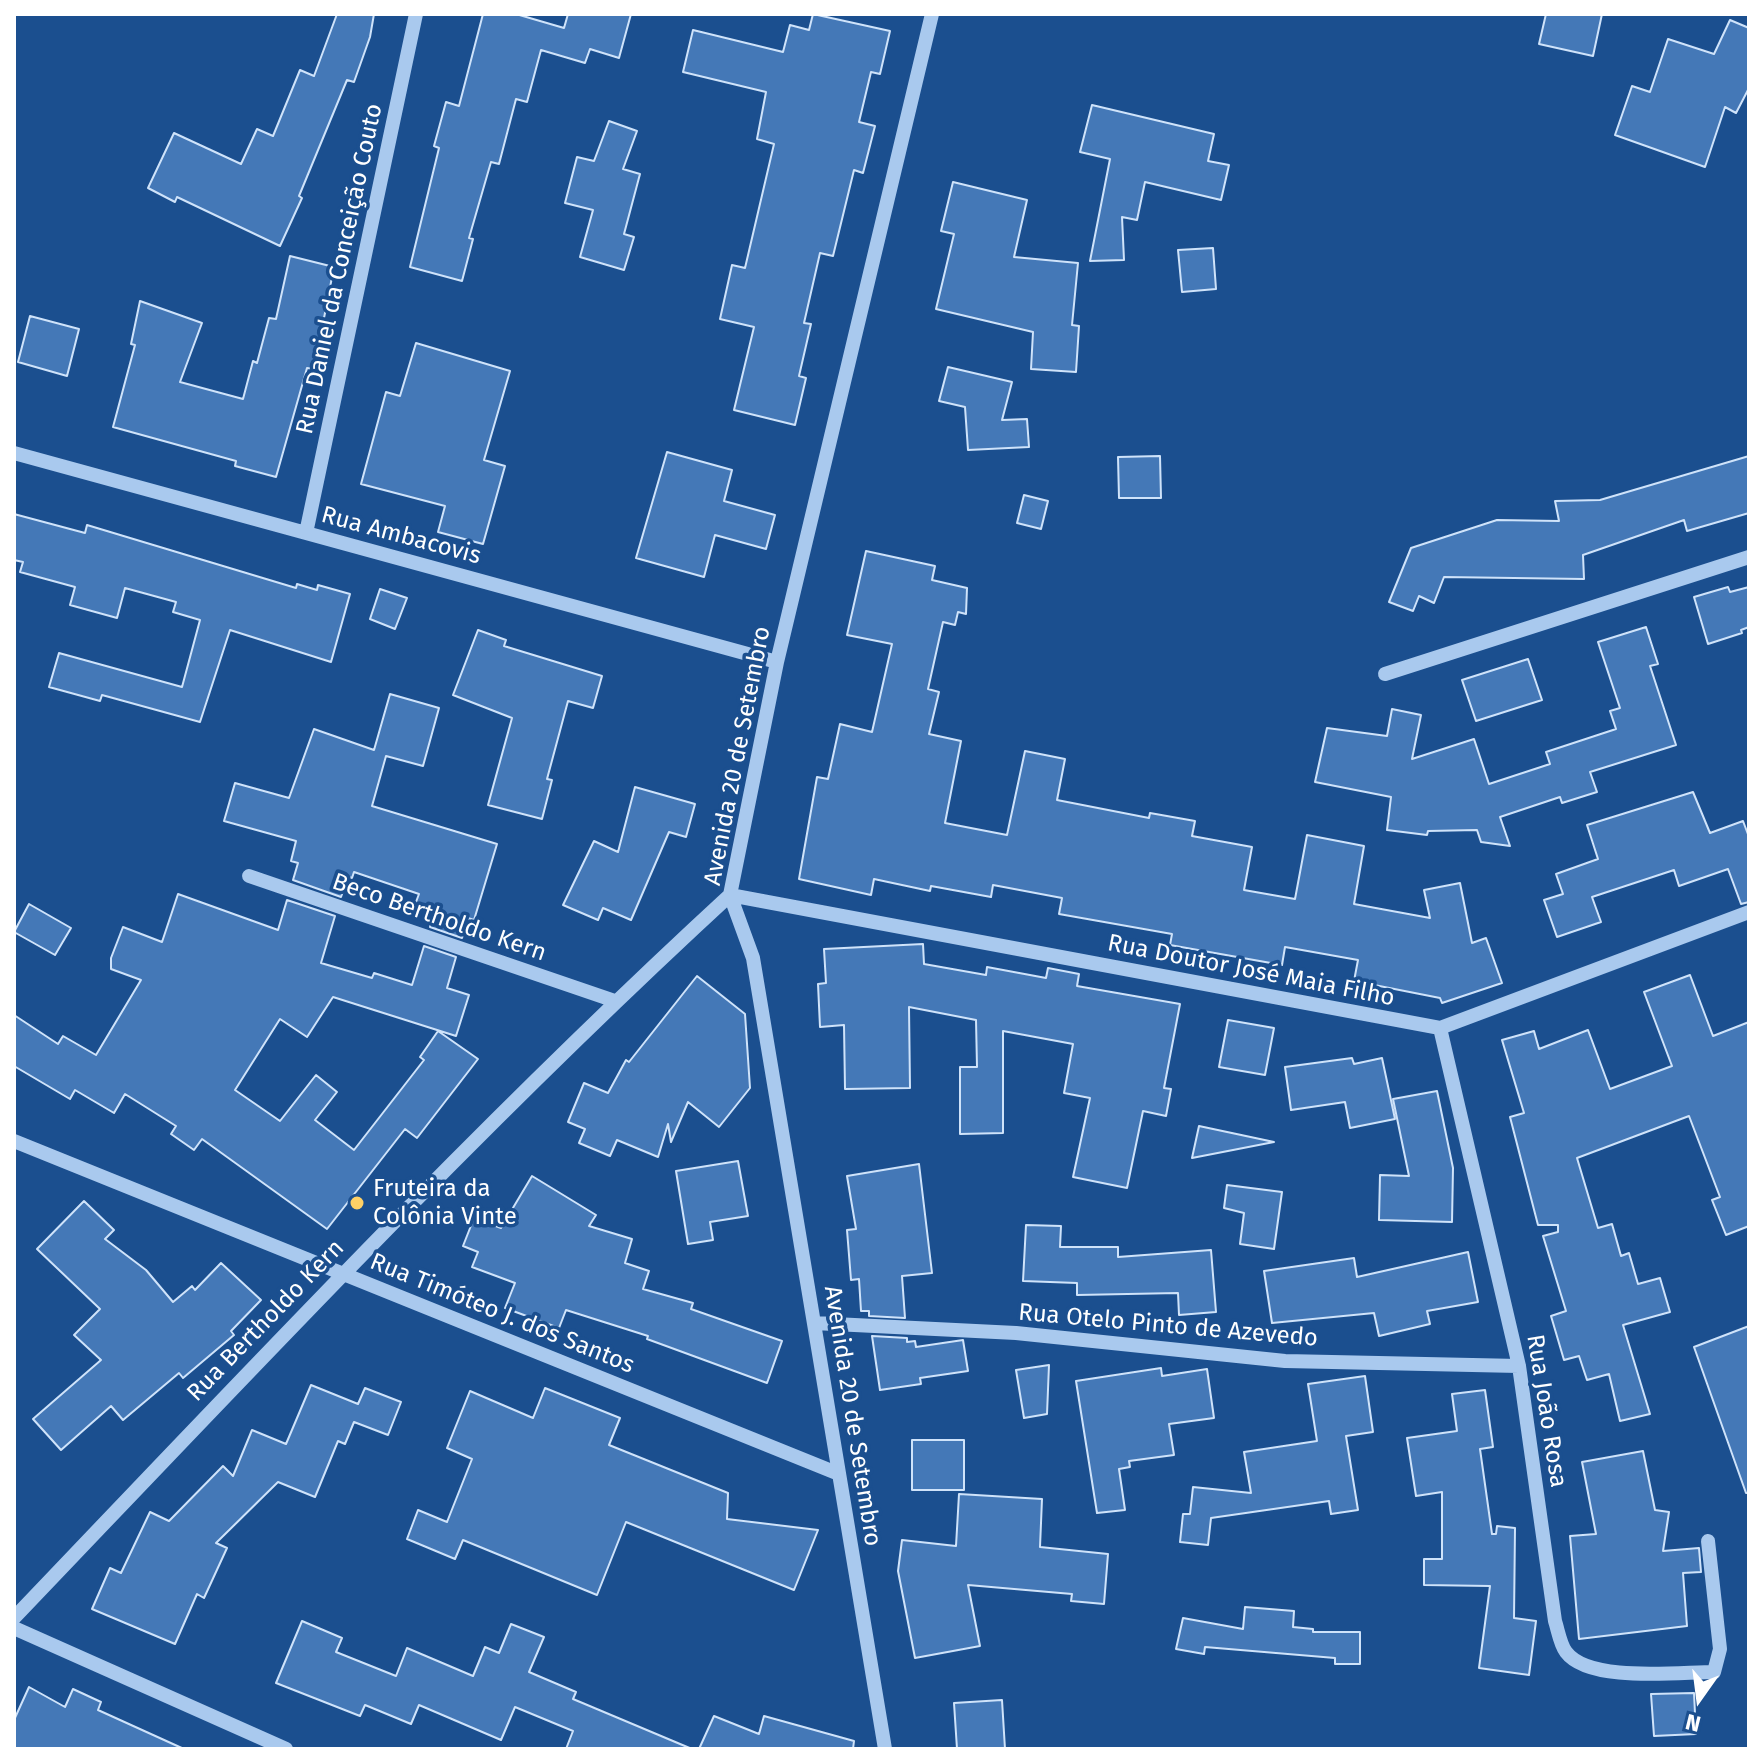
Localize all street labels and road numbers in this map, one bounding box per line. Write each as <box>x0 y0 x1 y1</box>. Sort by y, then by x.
street label: Rua Daniel da Conceição Couto <box>291 101 389 437</box>
street label: Rua Ambacovis <box>318 501 484 571</box>
street label: Avenida 20 de Setembro <box>699 624 777 888</box>
street label: Beco Bertholdo Kern <box>328 868 550 968</box>
street label: Rua Doutor José Maia Filho <box>1105 929 1397 1013</box>
street label: Rua Bertholdo Kern <box>182 1234 350 1408</box>
street label: Rua Timóteo J. dos Santos <box>366 1248 638 1380</box>
street label: Avenida 20 de Setembro <box>817 1284 887 1548</box>
street label: Rua Otelo Pinto de Azevedo <box>1017 1299 1319 1353</box>
street label: Rua João Rosa <box>1520 1332 1572 1490</box>

